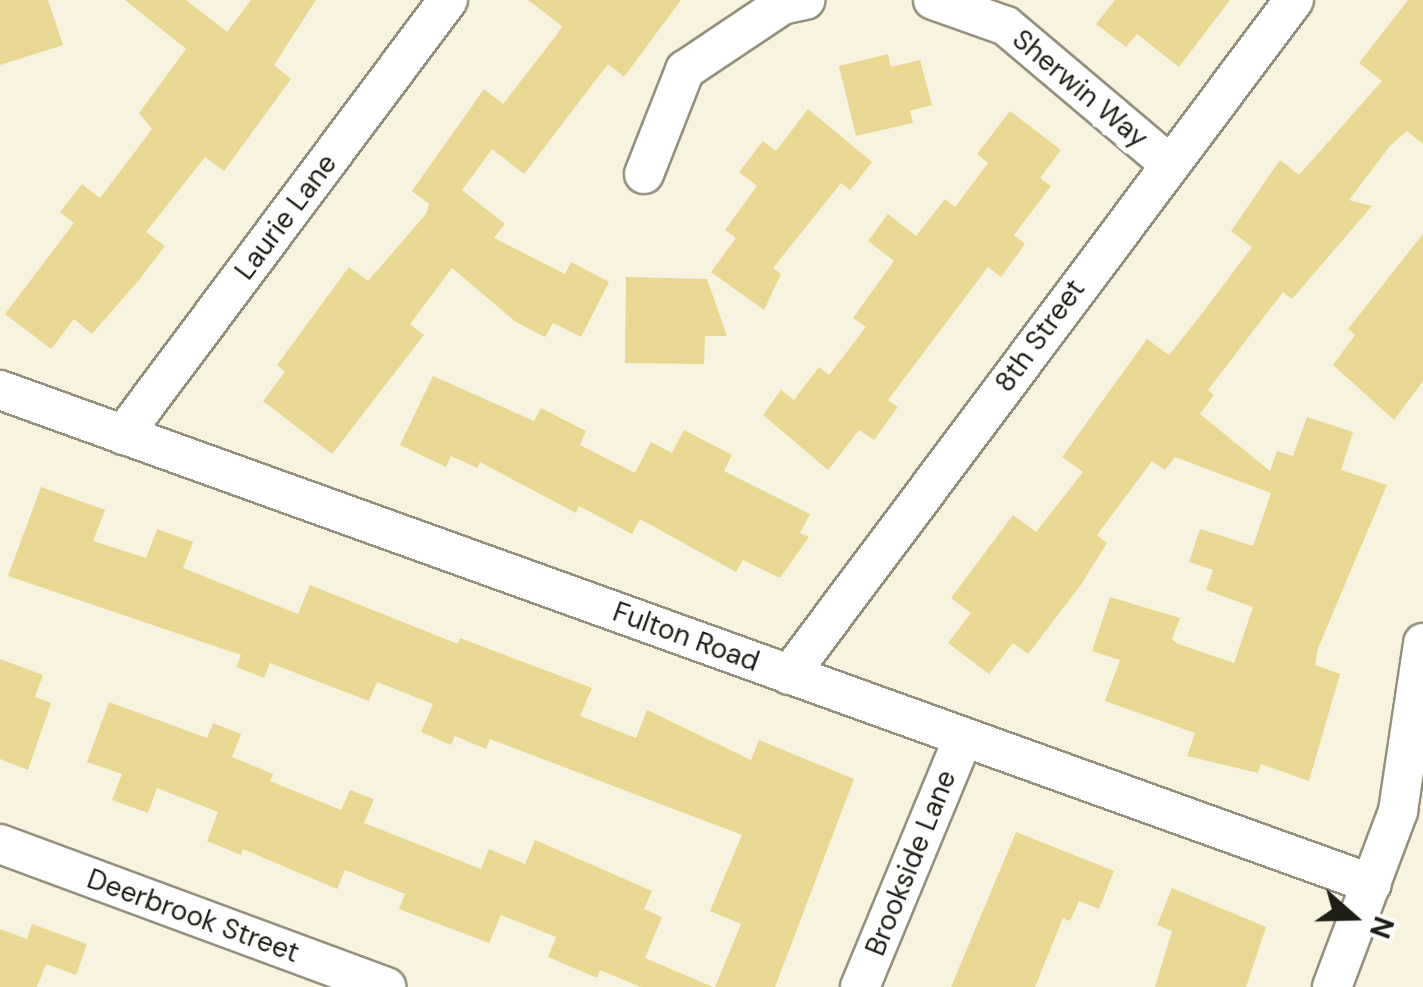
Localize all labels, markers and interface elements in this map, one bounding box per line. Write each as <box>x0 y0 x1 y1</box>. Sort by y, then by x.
street label: Sherwin Way <box>1005 23 1155 155</box>
street label: Laurie Lane <box>228 148 344 286</box>
street label: 8th Street <box>988 273 1092 399</box>
street label: Fulton Road <box>608 595 764 679</box>
street label: Brookside Lane <box>859 765 963 961</box>
street label: Deerbrook Street <box>83 862 303 970</box>
north arrow <box>1303 867 1403 967</box>
text: N <box>1361 912 1403 943</box>

